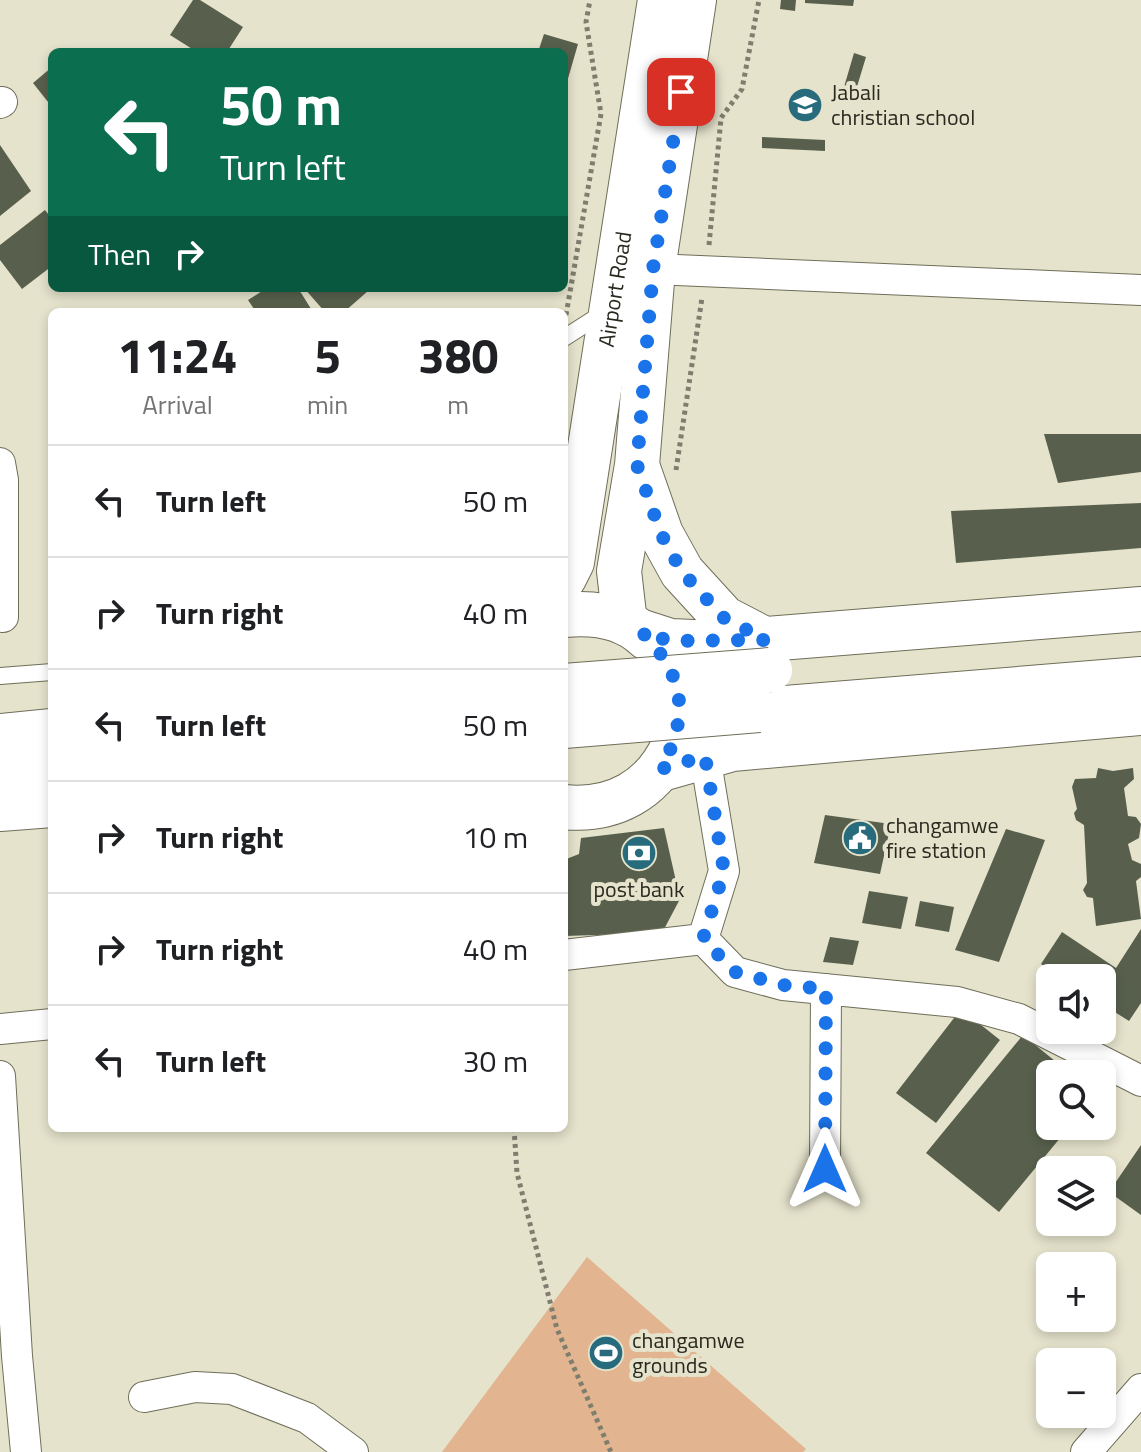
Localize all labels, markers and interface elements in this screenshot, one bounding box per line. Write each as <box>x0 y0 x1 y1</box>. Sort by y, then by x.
pin <box>647 58 715 126</box>
text: 50 m <box>220 62 342 147</box>
icon: arrive <box>659 70 703 114</box>
place label: Jabali christian school <box>831 75 975 134</box>
icon: left <box>88 80 192 184</box>
school or university icon: Jabali christian school <box>786 86 824 124</box>
text: Turn left <box>220 139 346 194</box>
street label: Airport Road <box>589 229 641 349</box>
text: Then <box>88 231 151 277</box>
icon: right <box>167 232 211 276</box>
text: 11:24 <box>118 319 237 392</box>
text: 5 <box>314 319 341 392</box>
text: 380 <box>418 319 498 392</box>
text: Arrival <box>142 385 213 424</box>
text: min <box>307 385 348 424</box>
text: m <box>447 385 469 424</box>
text: Turn left <box>156 478 266 524</box>
text: 50 m <box>463 478 528 524</box>
icon: left <box>88 479 132 523</box>
text: Turn right <box>156 590 284 636</box>
text: 40 m <box>463 590 528 636</box>
icon: right <box>88 591 132 635</box>
text: Turn left <box>156 702 266 748</box>
text: 50 m <box>463 702 528 748</box>
icon: left <box>88 703 132 747</box>
place label: changamwe fire station <box>886 808 999 867</box>
text: Turn right <box>156 814 284 860</box>
text: 10 m <box>463 814 528 860</box>
icon: right <box>88 815 132 859</box>
public building icon: changamwe fire station <box>841 819 879 857</box>
bank icon: post bank <box>620 834 658 872</box>
place label: post bank <box>594 872 685 906</box>
text: Turn right <box>156 926 284 972</box>
text: 40 m <box>463 926 528 972</box>
icon: right <box>88 927 132 971</box>
map controls <box>1036 964 1116 1428</box>
button: sound <box>1036 964 1116 1044</box>
text: Turn left <box>156 1038 266 1084</box>
text: 30 m <box>463 1038 528 1084</box>
icon: left <box>88 1039 132 1083</box>
button: search <box>1036 1060 1116 1140</box>
position arrow <box>783 1127 867 1211</box>
button: layers <box>1036 1156 1116 1236</box>
button: + <box>1036 1252 1116 1332</box>
place label: changamwe grounds <box>632 1323 745 1382</box>
sports icon: changamwe grounds <box>587 1334 625 1372</box>
button: − <box>1036 1348 1116 1428</box>

